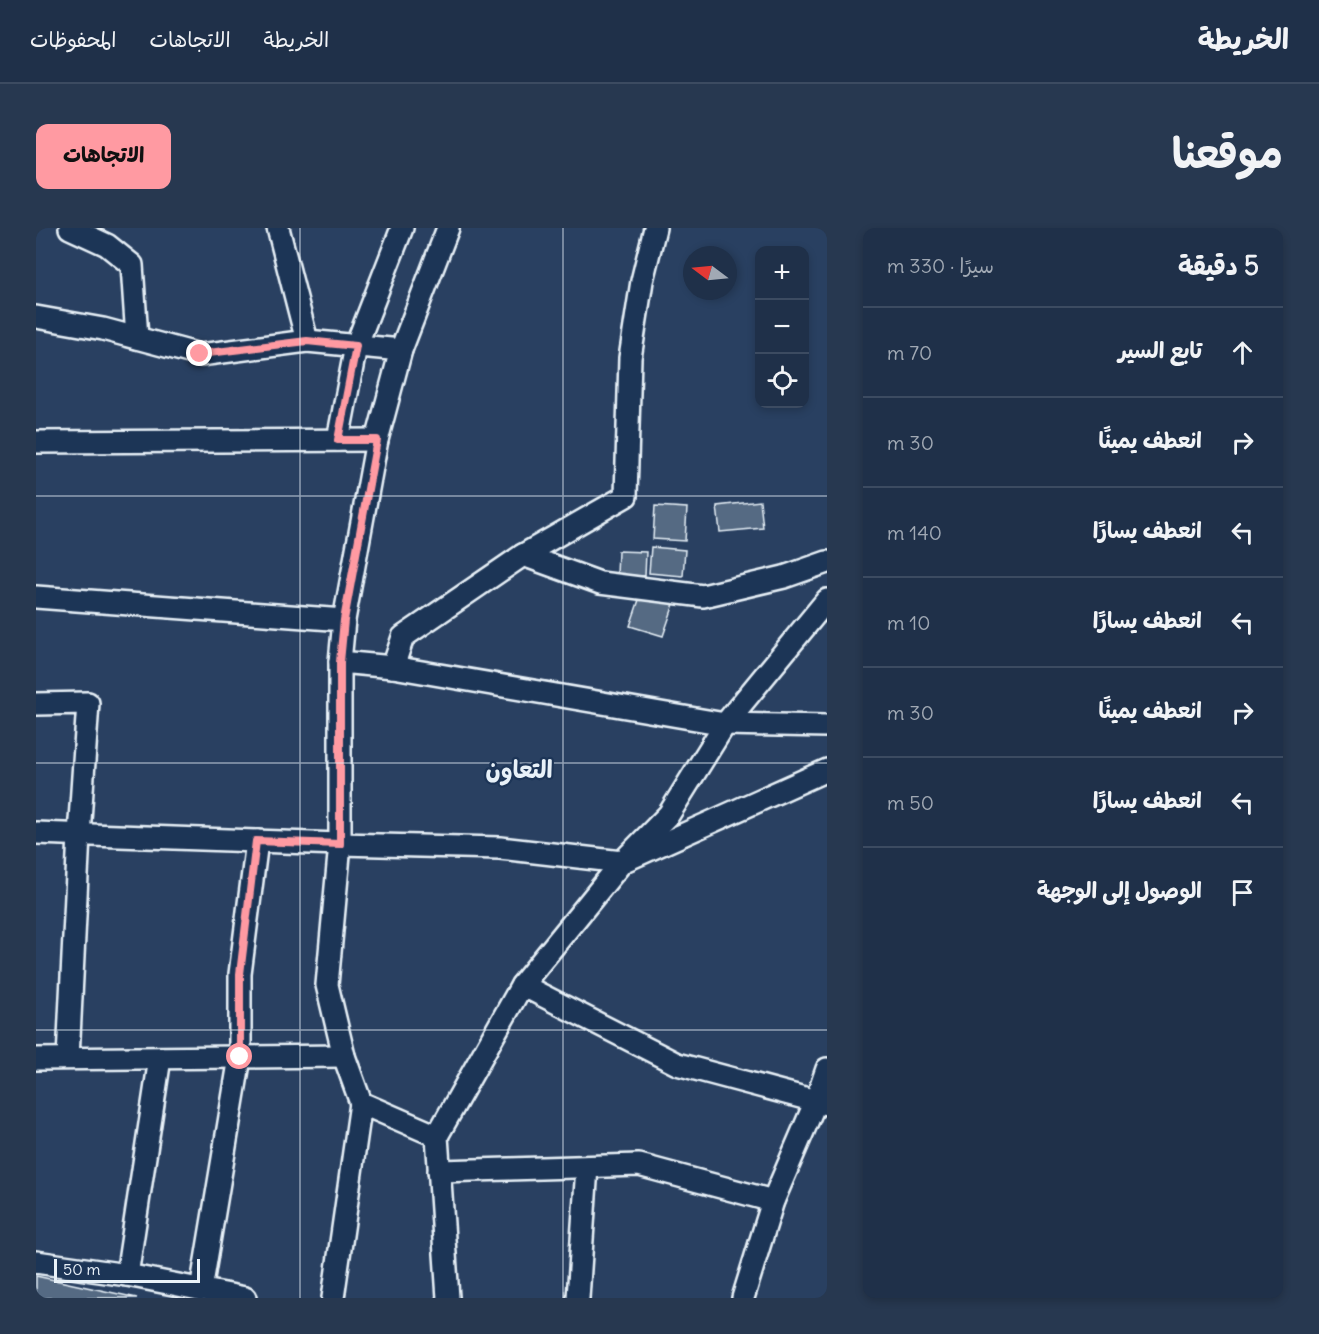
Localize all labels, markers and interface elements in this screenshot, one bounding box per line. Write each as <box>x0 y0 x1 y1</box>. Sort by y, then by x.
text: الخريطة <box>1198 21 1289 57</box>
text: المحفوظات <box>30 26 116 53</box>
text: الاتجاهات <box>149 26 231 53</box>
text: الخريطة <box>264 26 329 53</box>
button: الاتجاهات <box>36 124 171 189</box>
text: موقعنا <box>1172 127 1283 179</box>
north arrow <box>683 246 737 300</box>
map controls <box>755 246 809 408</box>
button: + <box>755 246 809 300</box>
text: 5 دقيقة <box>1178 249 1259 282</box>
text: سيرًا · 330 m <box>887 253 994 278</box>
button: − <box>755 300 809 354</box>
text: تابع السير <box>1118 336 1202 364</box>
icon: ahead <box>1226 336 1259 369</box>
route end <box>186 340 212 366</box>
text: 70 m <box>887 340 932 365</box>
button: locate <box>755 354 809 408</box>
text: انعطف يمينًا <box>1099 426 1202 454</box>
icon: right <box>1226 426 1259 459</box>
text: 30 m <box>887 430 934 455</box>
text: انعطف يسارًا <box>1093 516 1202 544</box>
icon: left <box>1226 516 1259 549</box>
text: 140 m <box>887 520 942 545</box>
text: انعطف يسارًا <box>1093 606 1202 634</box>
icon: left <box>1226 606 1259 639</box>
text: 10 m <box>887 610 930 635</box>
text: انعطف يمينًا <box>1099 696 1202 724</box>
icon: right <box>1226 696 1259 729</box>
text: 30 m <box>887 700 934 725</box>
district label: التعاون <box>485 754 553 786</box>
text: انعطف يسارًا <box>1093 786 1202 814</box>
icon: left <box>1226 786 1259 819</box>
text: 50 m <box>887 790 934 815</box>
text: الوصول إلى الوجهة <box>1037 876 1202 904</box>
icon: arrive <box>1226 876 1259 909</box>
route start <box>226 1043 252 1069</box>
scale bar <box>54 1256 200 1284</box>
text: 50 m <box>63 1259 101 1279</box>

